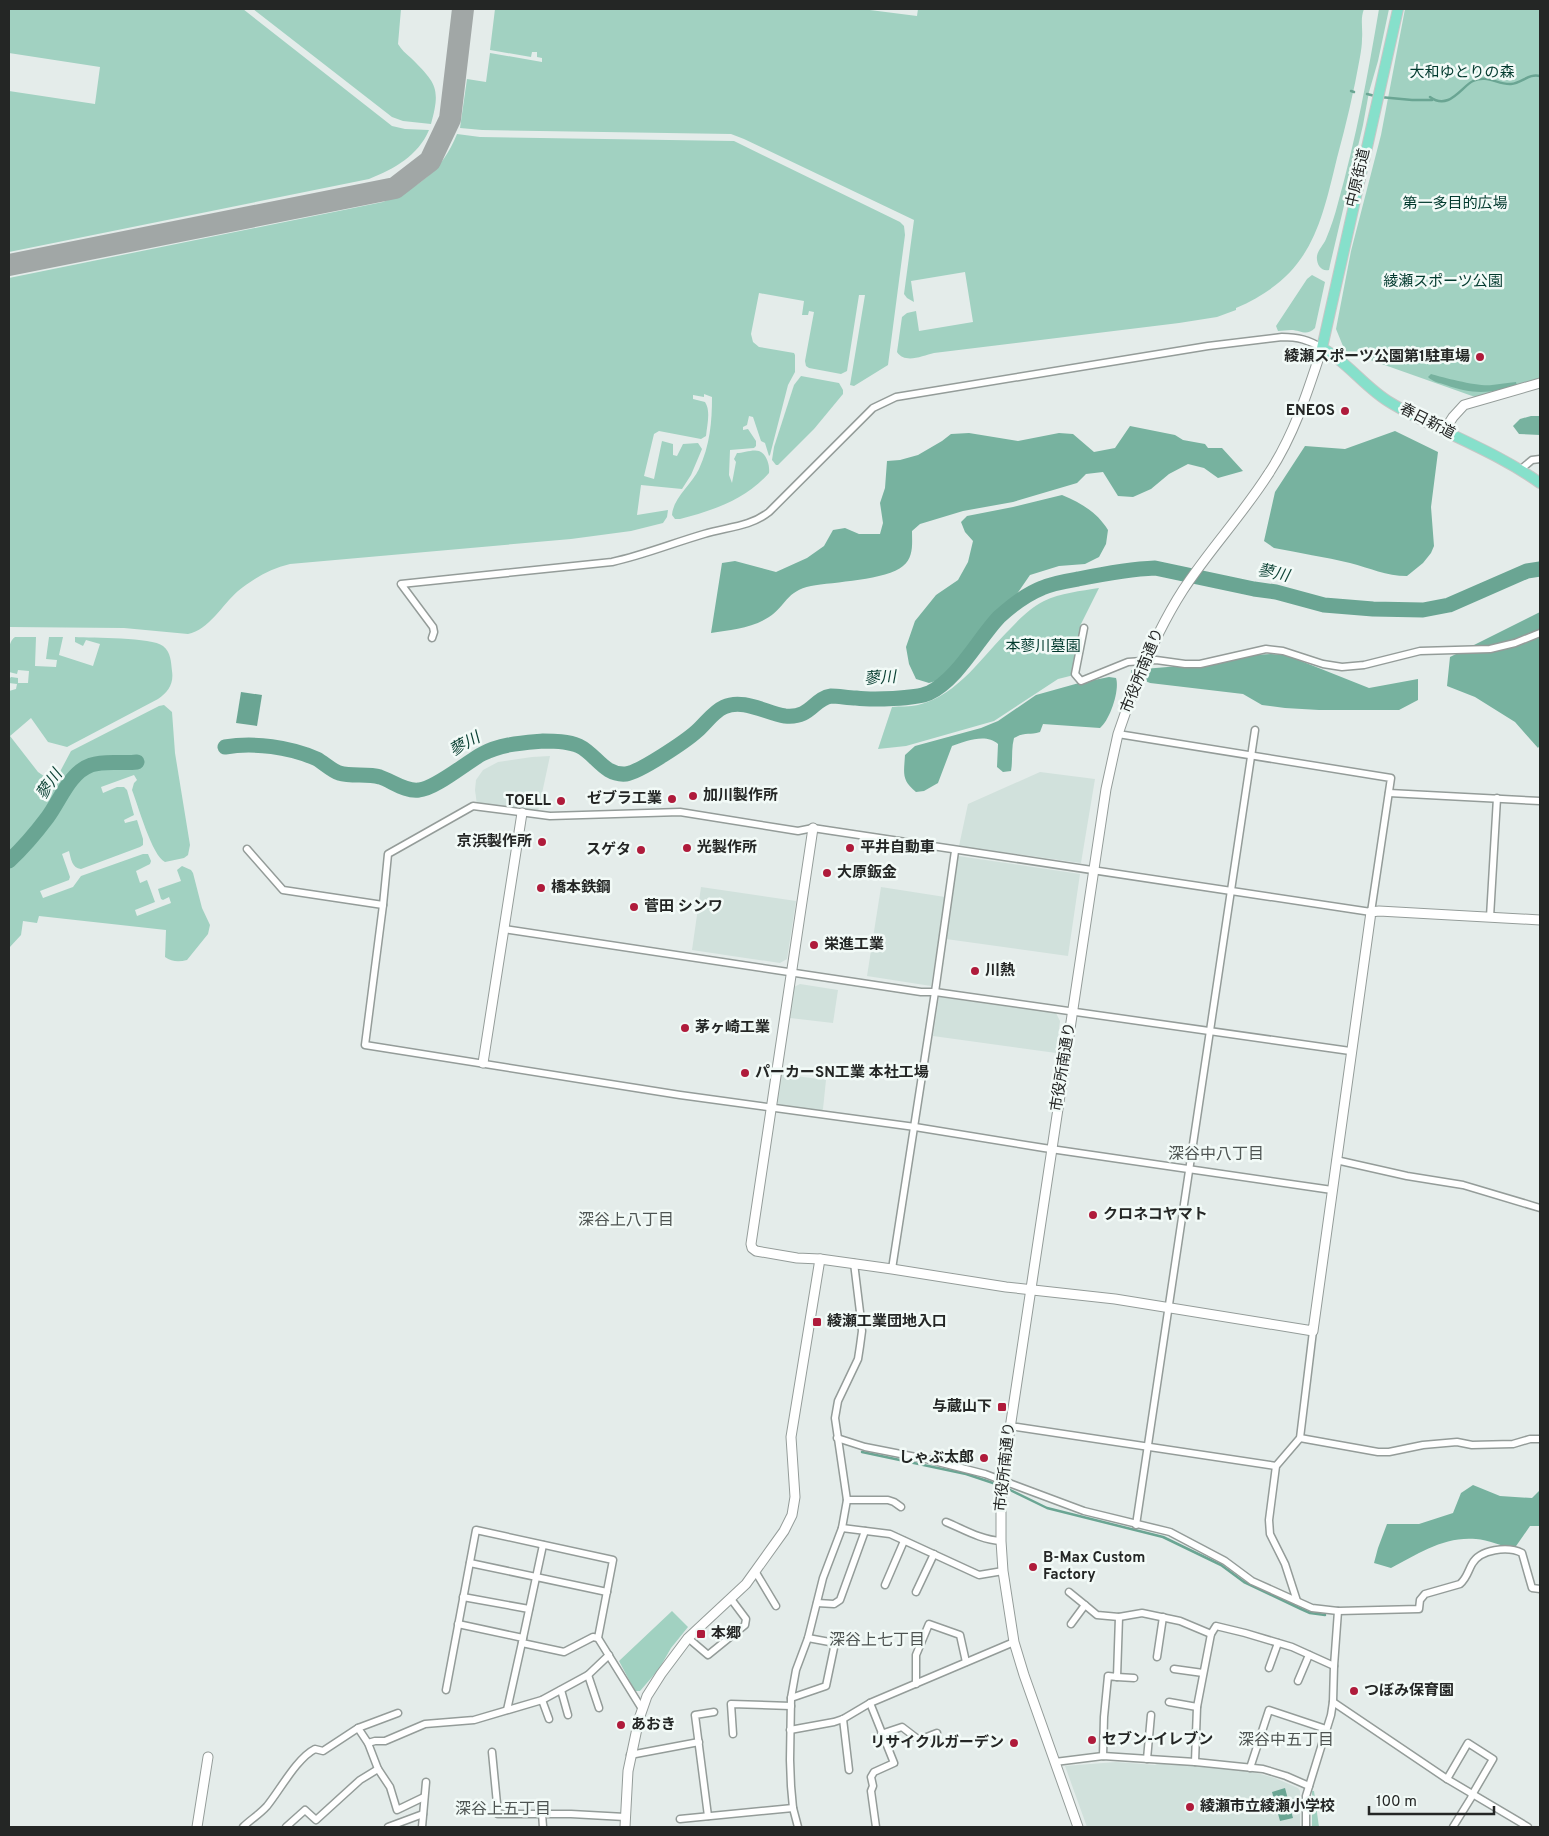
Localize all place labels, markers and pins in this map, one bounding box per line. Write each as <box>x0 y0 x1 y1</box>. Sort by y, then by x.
place label: 綾瀬スポーツ公園第1駐車場 <box>1284 348 1470 367</box>
marker: 綾瀬スポーツ公園第1駐車場 <box>1474 351 1486 363</box>
place label: ENEOS <box>1286 402 1335 421</box>
marker: ENEOS <box>1339 405 1351 417</box>
place label: 加川製作所 <box>703 786 778 806</box>
place label: ゼブラ工業 <box>587 789 662 809</box>
marker: 加川製作所 <box>687 790 699 802</box>
place label: TOELL <box>505 792 551 811</box>
marker: ゼブラ工業 <box>666 793 678 805</box>
marker: TOELL <box>555 795 567 807</box>
place label: 京浜製作所 <box>457 832 532 852</box>
marker: 京浜製作所 <box>536 836 548 848</box>
place label: 光製作所 <box>697 838 757 858</box>
place label: 平井自動車 <box>860 838 935 858</box>
place label: スゲタ <box>586 841 631 860</box>
marker: 光製作所 <box>681 842 693 854</box>
marker: 平井自動車 <box>844 842 856 854</box>
marker: スゲタ <box>635 844 647 856</box>
place label: 大原鈑金 <box>837 864 897 883</box>
marker: 大原鈑金 <box>821 867 833 879</box>
place label: 橋本鉄鋼 <box>551 878 611 898</box>
marker: 橋本鉄鋼 <box>535 882 547 894</box>
place label: 菅田 シンワ <box>644 898 723 917</box>
marker: 菅田 シンワ <box>628 901 640 913</box>
place label: 栄進工業 <box>824 936 884 955</box>
marker: 栄進工業 <box>808 939 820 951</box>
place label: 川熱 <box>985 961 1015 981</box>
marker: 川熱 <box>969 965 981 977</box>
place label: 茅ヶ崎工業 <box>695 1019 770 1038</box>
marker: 茅ヶ崎工業 <box>679 1022 691 1034</box>
place label: パーカーSN工業 本社工場 <box>755 1063 929 1083</box>
marker: パーカーSN工業 本社工場 <box>739 1067 751 1079</box>
place label: クロネコヤマト <box>1103 1206 1208 1225</box>
marker: クロネコヤマト <box>1087 1209 1099 1221</box>
place label: 綾瀬工業団地入口 <box>827 1313 947 1332</box>
marker: 綾瀬工業団地入口 <box>811 1316 823 1328</box>
place label: 与蔵山下 <box>932 1398 992 1417</box>
marker: 与蔵山下 <box>996 1401 1008 1413</box>
place label: しゃぶ太郎 <box>899 1449 974 1468</box>
marker: しゃぶ太郎 <box>978 1452 990 1464</box>
place label: B-Max Custom Factory <box>1043 1549 1145 1585</box>
marker: B-Max Custom Factory <box>1027 1561 1039 1573</box>
place label: 本郷 <box>711 1625 741 1644</box>
marker: 本郷 <box>695 1628 707 1640</box>
place label: つぼみ保育園 <box>1364 1682 1454 1701</box>
marker: つぼみ保育園 <box>1348 1685 1360 1697</box>
place label: あおき <box>631 1716 676 1735</box>
marker: あおき <box>615 1719 627 1731</box>
place label: セブン-イレブン <box>1102 1730 1213 1750</box>
place label: リサイクルガーデン <box>870 1734 1004 1753</box>
marker: セブン-イレブン <box>1086 1734 1098 1746</box>
marker: リサイクルガーデン <box>1008 1737 1020 1749</box>
place label: 綾瀬市立綾瀬小学校 <box>1200 1798 1335 1817</box>
marker: 綾瀬市立綾瀬小学校 <box>1184 1801 1196 1813</box>

